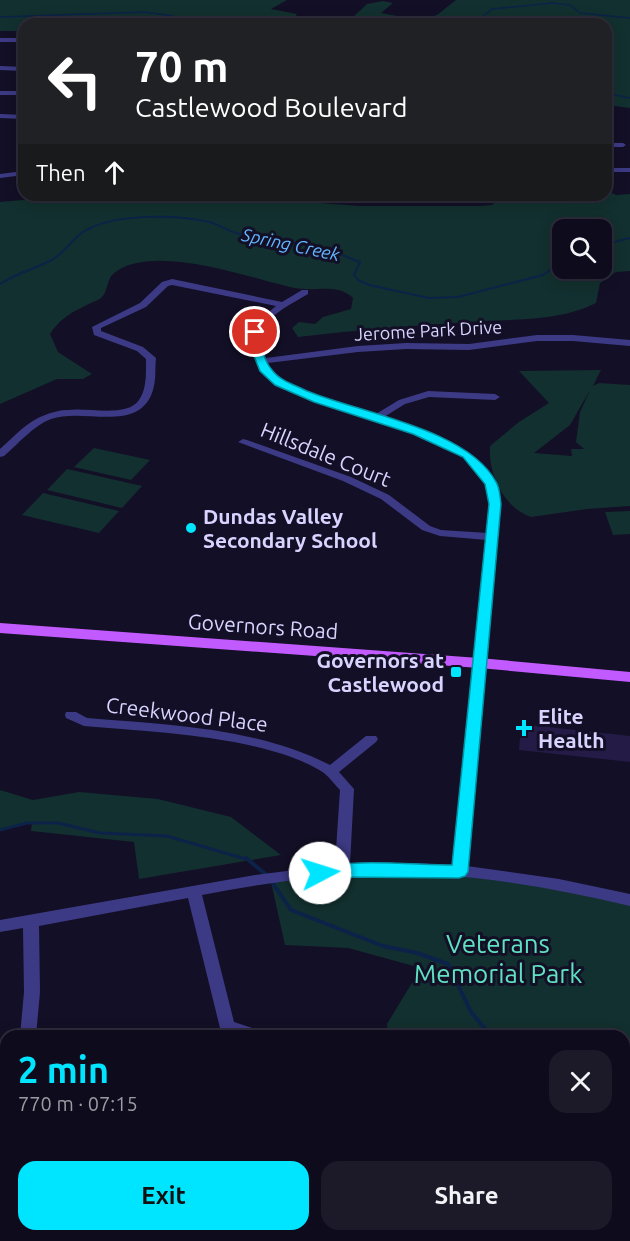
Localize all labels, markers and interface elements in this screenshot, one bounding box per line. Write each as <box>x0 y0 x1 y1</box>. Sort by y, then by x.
icon: left <box>36 42 114 120</box>
text: 70 m <box>135 43 229 90</box>
text: Castlewood Boulevard <box>135 92 408 122</box>
icon: ahead <box>98 156 131 189</box>
text: Then <box>36 160 86 185</box>
map controls <box>552 219 612 279</box>
button: search <box>552 219 612 279</box>
water label: Spring Creek <box>239 224 342 264</box>
pin <box>229 306 280 357</box>
icon: arrive <box>238 315 271 348</box>
street label: Jerome Park Drive <box>353 316 503 344</box>
street label: Hillsdale Court <box>257 417 395 491</box>
place label: Dundas Valley Secondary School <box>203 504 377 552</box>
marker: Dundas Valley Secondary School <box>184 521 198 535</box>
street label: Governors Road <box>187 609 339 643</box>
place label: Governors at Castlewood <box>316 648 444 696</box>
marker: Governors at Castlewood <box>449 665 463 679</box>
street label: Creekwood Place <box>105 692 269 736</box>
place label: Elite Health <box>538 704 604 752</box>
marker: Elite Health <box>515 719 533 737</box>
position arrow <box>288 841 352 905</box>
park label: Veterans Memorial Park <box>414 929 582 988</box>
text: 2 min <box>18 1049 109 1090</box>
button: close <box>549 1050 612 1113</box>
text: 770 m · 07:15 <box>18 1092 138 1115</box>
button: Exit <box>18 1161 309 1230</box>
button: Share <box>321 1161 612 1230</box>

